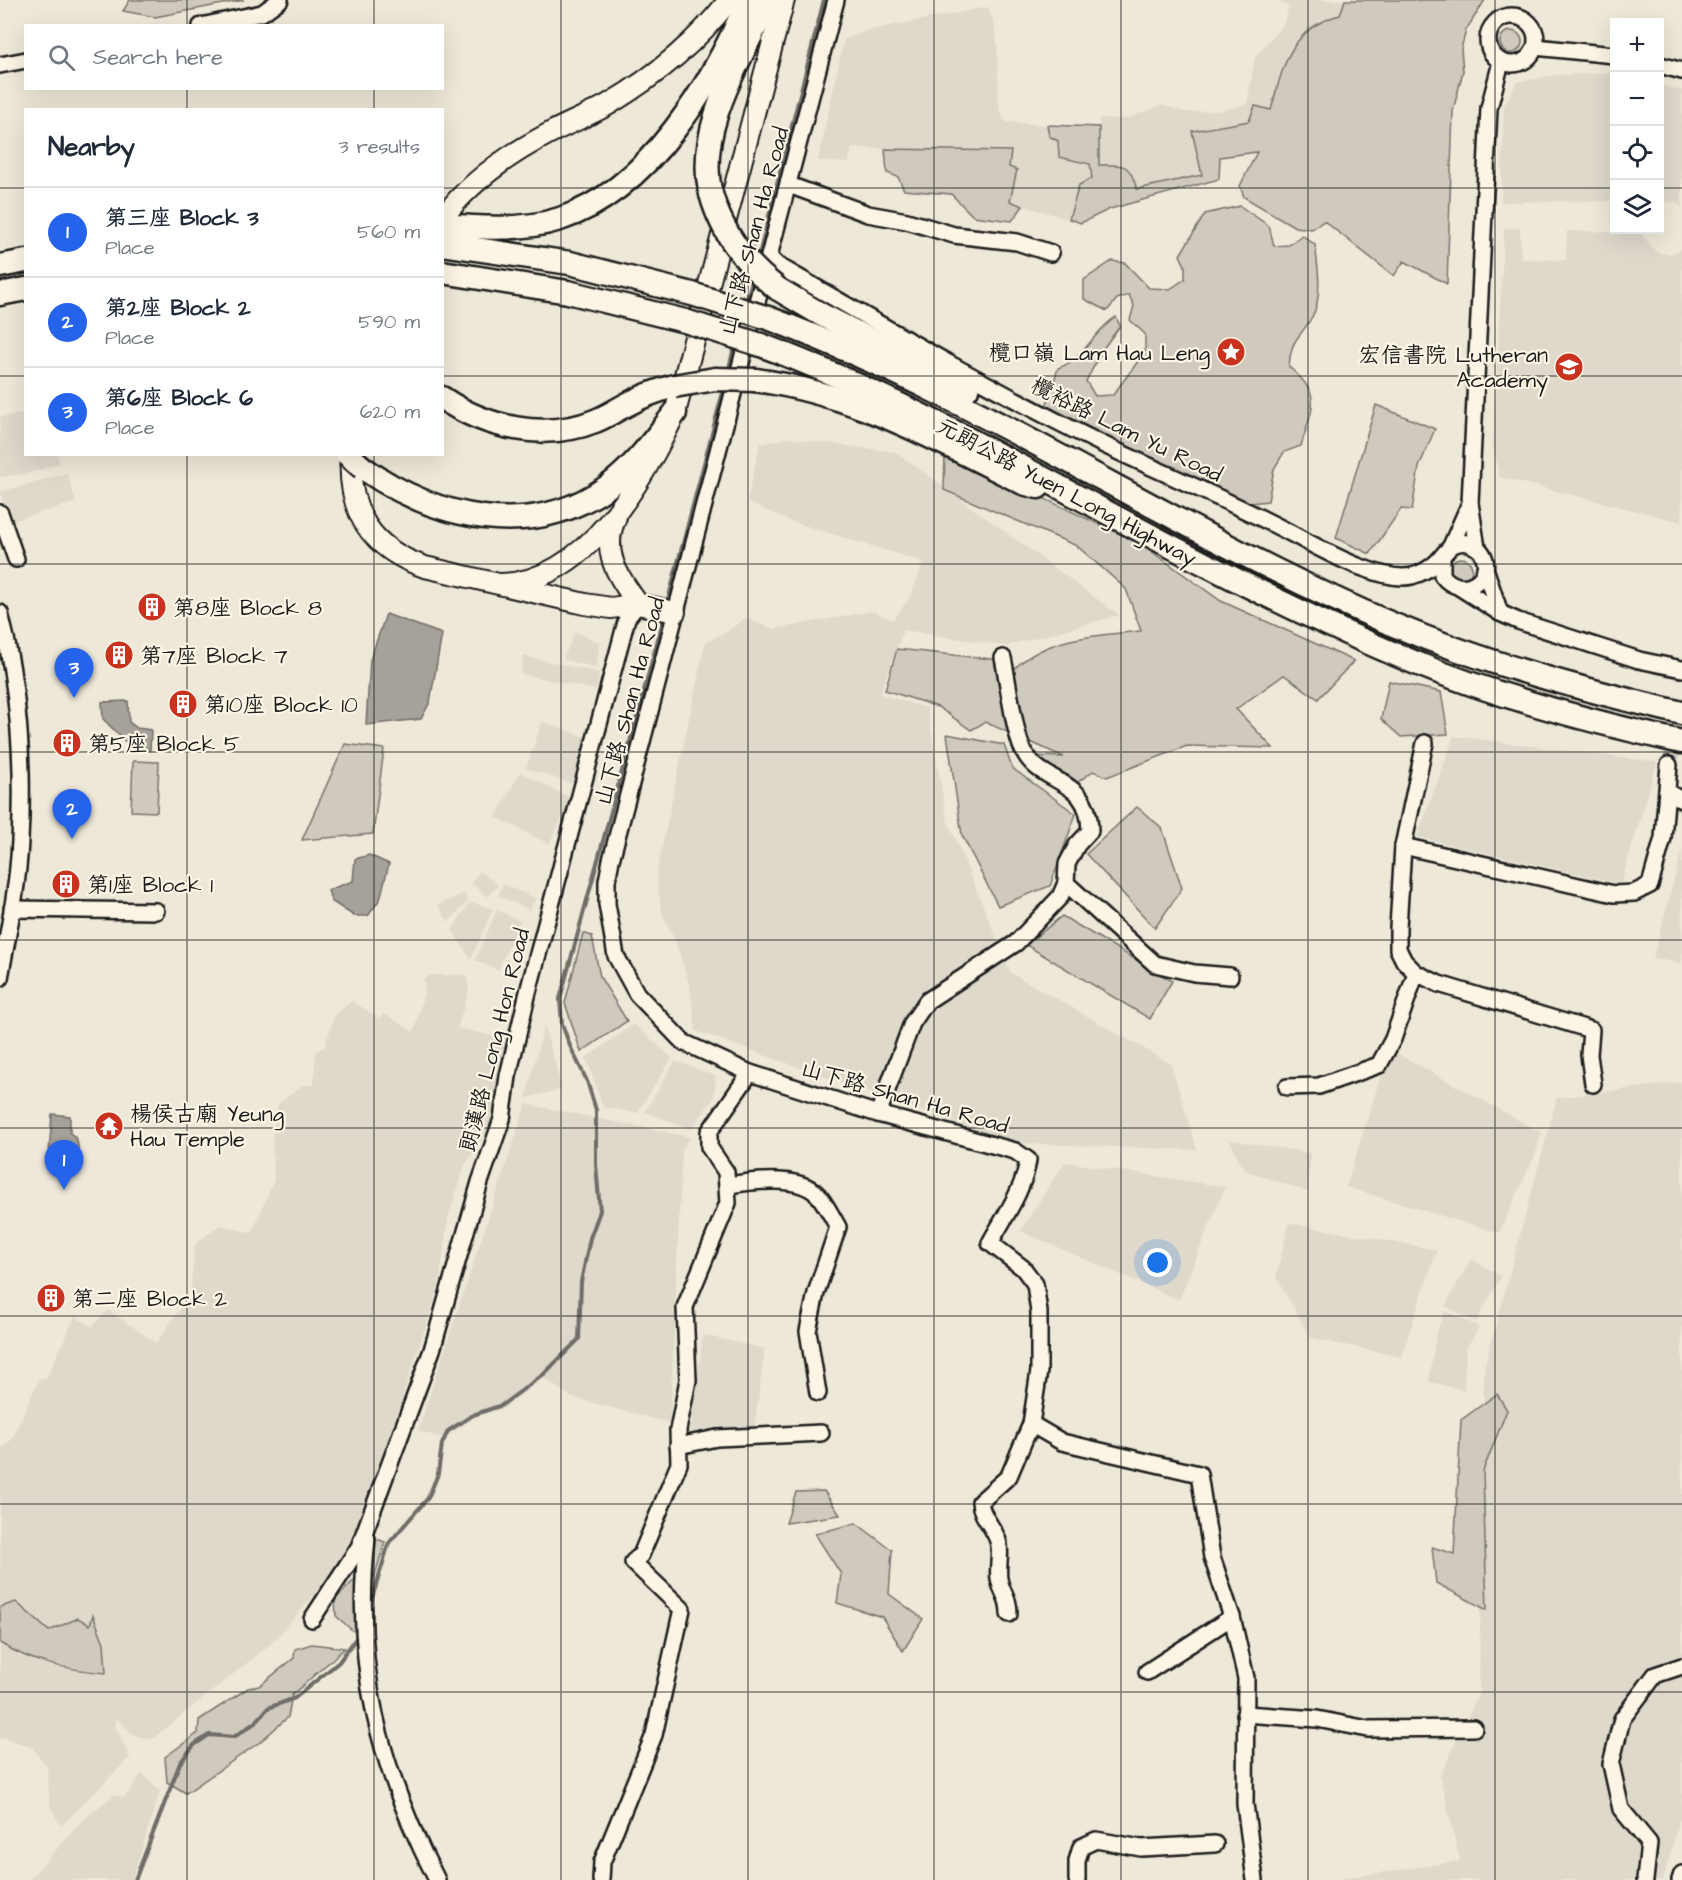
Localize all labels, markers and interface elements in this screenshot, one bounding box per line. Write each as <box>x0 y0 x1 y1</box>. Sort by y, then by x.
map controls <box>1610 18 1664 234</box>
button: + <box>1610 18 1664 72</box>
search box <box>24 24 444 90</box>
icon: search <box>45 41 78 74</box>
text: Search here <box>93 42 223 73</box>
button: − <box>1610 72 1664 126</box>
street label: 山下路 Shan Ha Road <box>712 124 797 339</box>
button: locate <box>1610 126 1664 180</box>
text: Nearby <box>48 129 135 165</box>
text: 3 results <box>338 133 420 161</box>
button: layers <box>1610 180 1664 234</box>
text: 第三座 Block 3 <box>105 203 259 234</box>
text: 1 <box>66 218 69 246</box>
text: 560 m <box>357 218 420 246</box>
text: Place <box>105 234 155 262</box>
text: 第2座 Block 2 <box>105 293 251 324</box>
text: 2 <box>62 308 73 336</box>
text: 590 m <box>358 308 420 336</box>
text: Place <box>105 324 155 352</box>
place icon: 欖口嶺 Lam Hau Leng <box>1215 336 1247 368</box>
place label: 欖口嶺 Lam Hau Leng <box>989 338 1210 370</box>
place label: 宏信書院 Lutheran Academy <box>1359 340 1548 397</box>
school or university icon: 宏信書院 Lutheran Academy <box>1553 351 1585 383</box>
street label: 欖裕路 Lam Yu Road <box>1025 371 1227 490</box>
text: 第6座 Block 6 <box>105 383 253 414</box>
text: 3 <box>62 398 73 426</box>
text: 620 m <box>360 398 420 426</box>
street label: 元朗公路 Yuen Long Highway <box>930 411 1202 575</box>
text: Place <box>105 414 155 442</box>
building icon: 第8座 Block 8 <box>136 591 168 623</box>
place label: 第8座 Block 8 <box>173 593 322 624</box>
street label: 山下路 Shan Ha Road <box>588 594 673 809</box>
building icon: 第7座 Block 7 <box>103 639 135 671</box>
place label: 第7座 Block 7 <box>140 641 288 672</box>
pin: 3 <box>54 648 94 698</box>
building icon: 第10座 Block 10 <box>167 688 199 720</box>
place label: 第10座 Block 10 <box>204 690 358 721</box>
building icon: 第5座 Block 5 <box>51 727 83 759</box>
place label: 第5座 Block 5 <box>88 729 240 760</box>
pin: 2 <box>52 790 92 839</box>
building icon: 第1座 Block 1 <box>50 868 82 900</box>
place label: 第1座 Block 1 <box>87 870 213 901</box>
street label: 朗漢路 Long Hon Road <box>453 925 539 1156</box>
street label: 山下路 Shan Ha Road <box>797 1053 1012 1142</box>
place label: 楊侯古廟 Yeung Hau Temple <box>130 1099 284 1155</box>
temple icon: 楊侯古廟 Yeung Hau Temple <box>93 1110 125 1142</box>
pin: 1 <box>44 1140 84 1190</box>
your location <box>1143 1248 1172 1277</box>
building icon: 第二座 Block 2 <box>35 1282 67 1314</box>
place label: 第二座 Block 2 <box>72 1284 228 1315</box>

